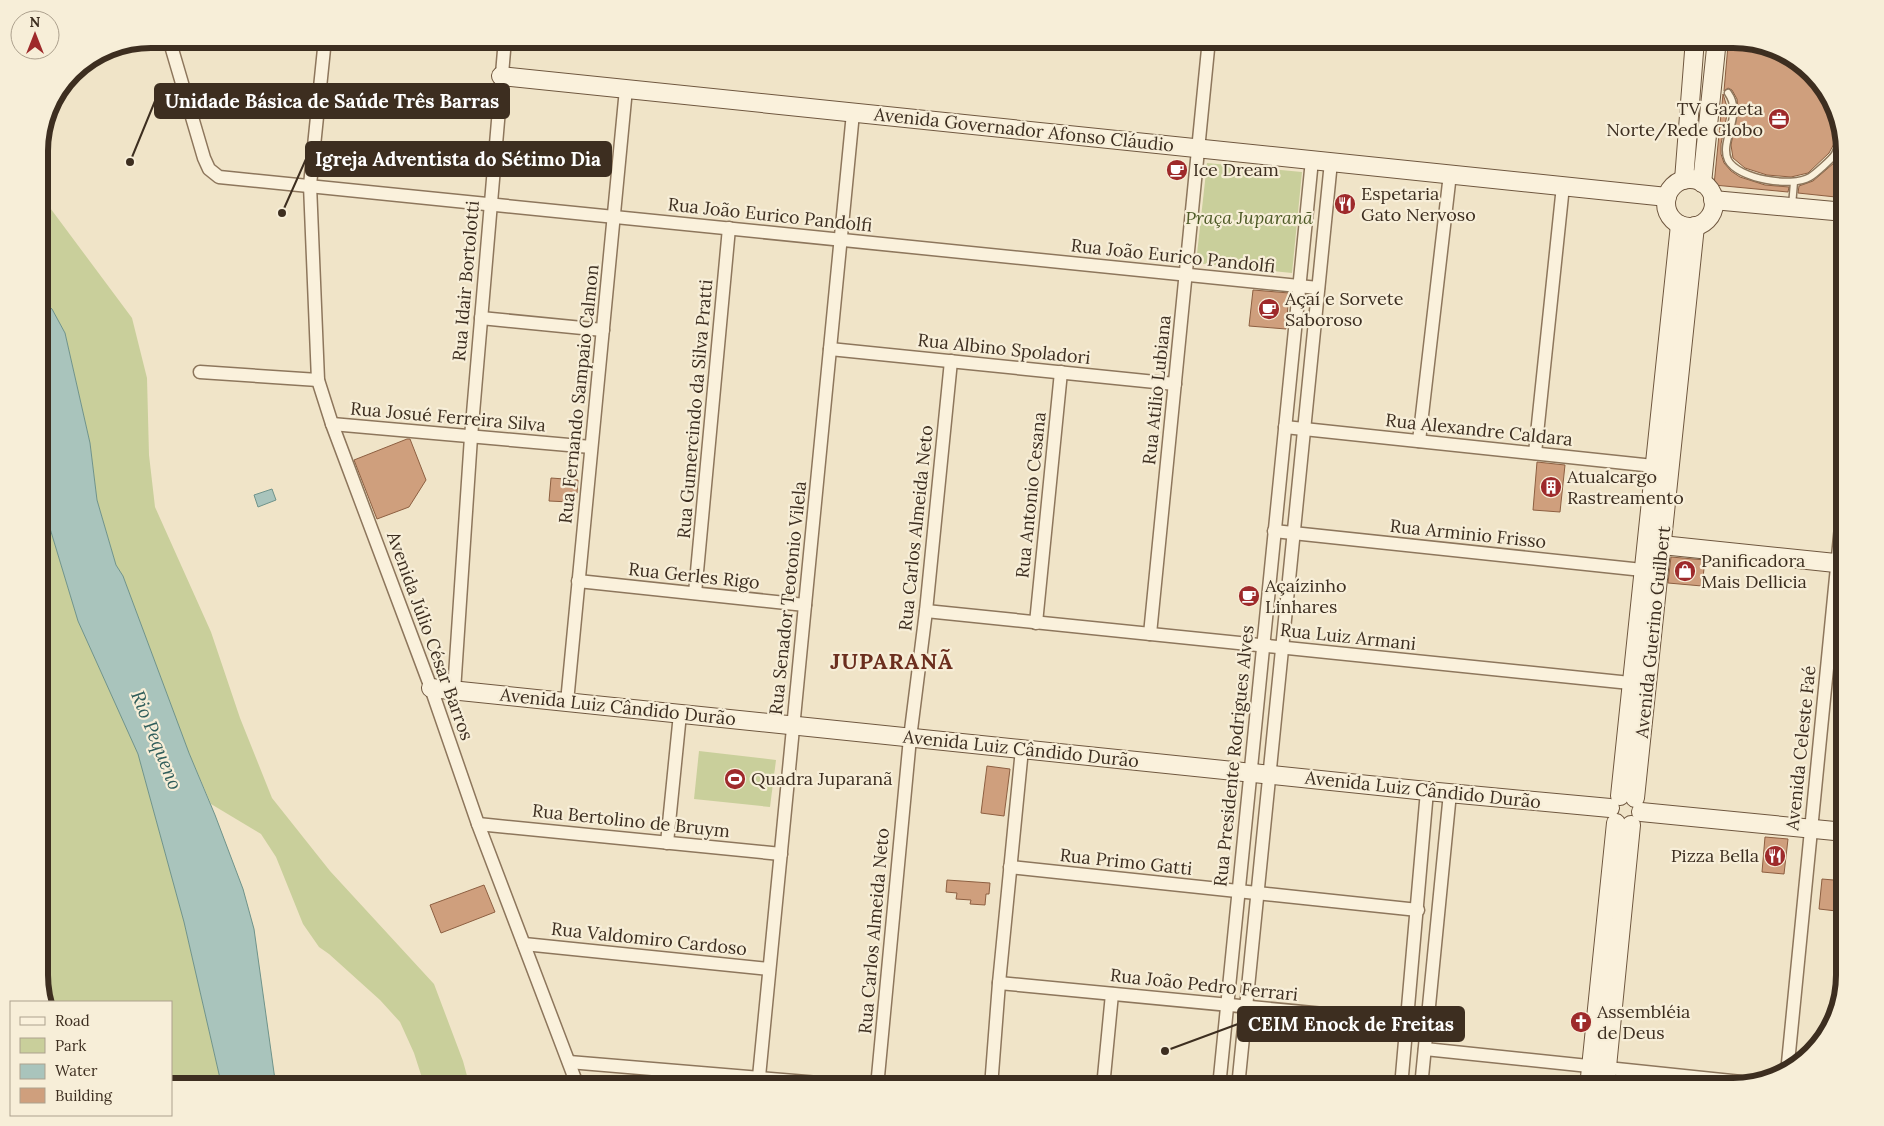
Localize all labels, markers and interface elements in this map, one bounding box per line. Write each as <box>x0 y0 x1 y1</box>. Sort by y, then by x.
north arrow <box>10 10 60 60</box>
text: N <box>30 13 41 31</box>
callout: Unidade Básica de Saúde Três Barras <box>155 84 509 118</box>
text: Unidade Básica de Saúde Três Barras <box>165 89 499 113</box>
place label: TV Gazeta Norte/Rede Globo <box>1606 97 1763 141</box>
street label: Avenida Governador Afonso Cláudio <box>872 102 1175 157</box>
office icon: TV Gazeta Norte/Rede Globo <box>1767 107 1791 131</box>
callout: Igreja Adventista do Sétimo Dia <box>306 142 611 176</box>
text: Igreja Adventista do Sétimo Dia <box>315 147 601 171</box>
cafe icon: Ice Dream <box>1165 158 1189 182</box>
place label: Ice Dream <box>1193 158 1279 181</box>
place label: Espetaria Gato Nervoso <box>1361 182 1476 226</box>
street label: Rua João Eurico Pandolfi <box>667 192 873 237</box>
restaurant icon: Espetaria Gato Nervoso <box>1333 192 1357 216</box>
street label: Rua Idair Bortolotti <box>447 200 484 362</box>
park label: Praça Juparanã <box>1185 206 1313 229</box>
street label: Rua João Eurico Pandolfi <box>1070 233 1276 278</box>
street label: Rua Fernando Sampaio Calmon <box>553 263 604 525</box>
street label: Rua Gumercindo da Silva Pratti <box>672 278 717 540</box>
place label: Açaí e Sorvete Saboroso <box>1284 287 1404 331</box>
cafe icon: Açaí e Sorvete Saboroso <box>1257 297 1281 321</box>
street label: Rua Atilio Lubiana <box>1137 314 1176 466</box>
street label: Rua Albino Spoladori <box>916 328 1092 369</box>
street label: Rua Josué Ferreira Silva <box>349 396 547 437</box>
street label: Rua Alexandre Caldara <box>1384 408 1574 451</box>
street label: Rua Antonio Cesana <box>1010 411 1051 579</box>
street label: Rua Carlos Almeida Neto <box>893 424 938 632</box>
place label: Atualcargo Rastreamento <box>1566 465 1684 509</box>
building icon: Atualcargo Rastreamento <box>1539 475 1563 499</box>
street label: Rua Senador Teotonio Vilela <box>764 480 811 716</box>
street label: Rua Arminio Frisso <box>1389 514 1547 553</box>
street label: Avenida Guerino Guilbert <box>1630 525 1675 740</box>
street label: Avenida Júlio César Barros <box>382 527 479 743</box>
place label: Panificadora Mais Dellicia <box>1701 549 1807 593</box>
street label: Rua Gerles Rigo <box>627 557 761 594</box>
shop icon: Panificadora Mais Dellicia <box>1673 559 1697 583</box>
place label: Açaízinho Linhares <box>1264 574 1347 618</box>
cafe icon: Açaízinho Linhares <box>1237 584 1261 608</box>
street label: Rua Luiz Armani <box>1279 618 1417 655</box>
street label: Rua Presidente Rodrigues Alves <box>1208 624 1259 888</box>
district label: JUPARANÃ <box>830 647 954 675</box>
street label: Avenida Celeste Faé <box>1780 664 1821 832</box>
street label: Avenida Luiz Cândido Durão <box>498 683 737 730</box>
water label: Rio Pequeno <box>126 687 188 793</box>
street label: Avenida Luiz Cândido Durão <box>901 725 1140 772</box>
street label: Avenida Luiz Cândido Durão <box>1303 766 1542 813</box>
sports icon: Quadra Juparanã <box>723 767 747 791</box>
place label: Quadra Juparanã <box>751 767 892 790</box>
street label: Rua Bertolino de Bruym <box>531 799 731 842</box>
street label: Rua Carlos Almeida Neto <box>853 827 894 1035</box>
street label: Rua Primo Gatti <box>1059 843 1193 880</box>
place label: Pizza Bella <box>1671 844 1759 867</box>
restaurant icon: Pizza Bella <box>1763 844 1787 868</box>
street label: Rua Valdomiro Cardoso <box>550 917 748 960</box>
street label: Rua João Pedro Ferrari <box>1109 963 1299 1006</box>
place label: Assembléia de Deus <box>1596 1000 1690 1044</box>
legend <box>10 1001 172 1116</box>
callout: CEIM Enock de Freitas <box>1238 1007 1464 1041</box>
church icon: Assembléia de Deus <box>1569 1010 1593 1034</box>
text: Road <box>55 1011 90 1030</box>
text: CEIM Enock de Freitas <box>1248 1012 1454 1036</box>
text: Park <box>55 1036 86 1055</box>
text: Water <box>55 1061 98 1080</box>
text: Building <box>55 1086 113 1105</box>

